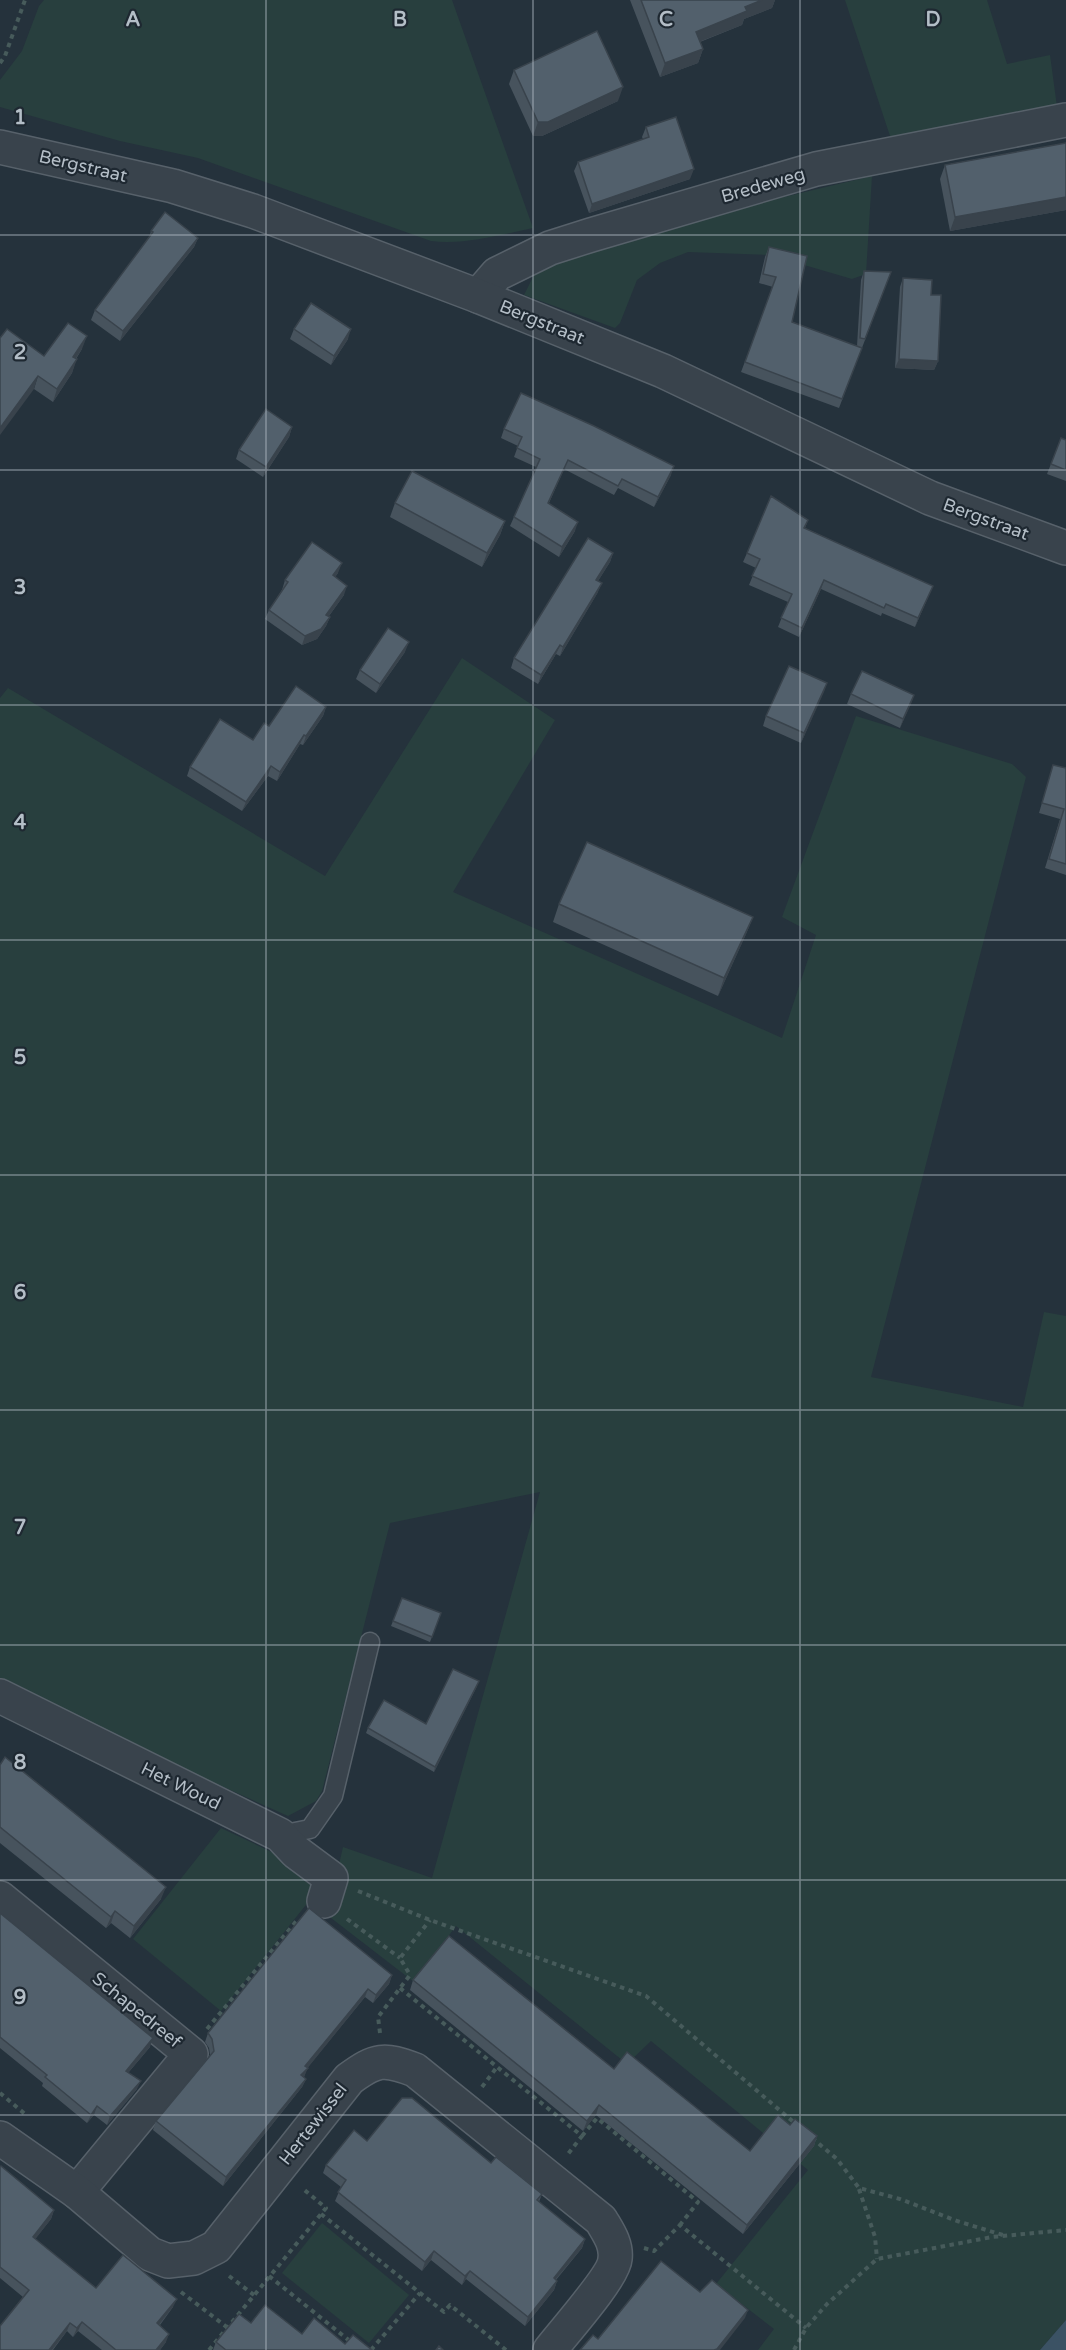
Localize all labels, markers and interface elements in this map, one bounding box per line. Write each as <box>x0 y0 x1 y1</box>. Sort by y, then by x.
text: A <box>126 8 141 32</box>
text: B <box>393 8 407 32</box>
text: C <box>659 8 673 32</box>
text: D <box>925 8 941 32</box>
text: 1 <box>14 106 26 130</box>
street label: Bergstraat <box>37 145 129 187</box>
street label: Bredeweg <box>718 163 808 207</box>
street label: Bergstraat <box>496 295 588 349</box>
text: 2 <box>14 341 26 365</box>
street label: Bergstraat <box>940 493 1032 545</box>
text: 3 <box>14 576 26 600</box>
text: 4 <box>14 811 27 835</box>
text: 5 <box>14 1046 26 1070</box>
text: 6 <box>14 1281 26 1305</box>
text: 7 <box>14 1516 26 1540</box>
text: 8 <box>14 1751 26 1775</box>
street label: Het Woud <box>138 1757 224 1815</box>
street label: Schapedreef <box>88 1967 186 2053</box>
text: 9 <box>14 1986 26 2010</box>
street label: Hertewissel <box>274 2079 352 2169</box>

